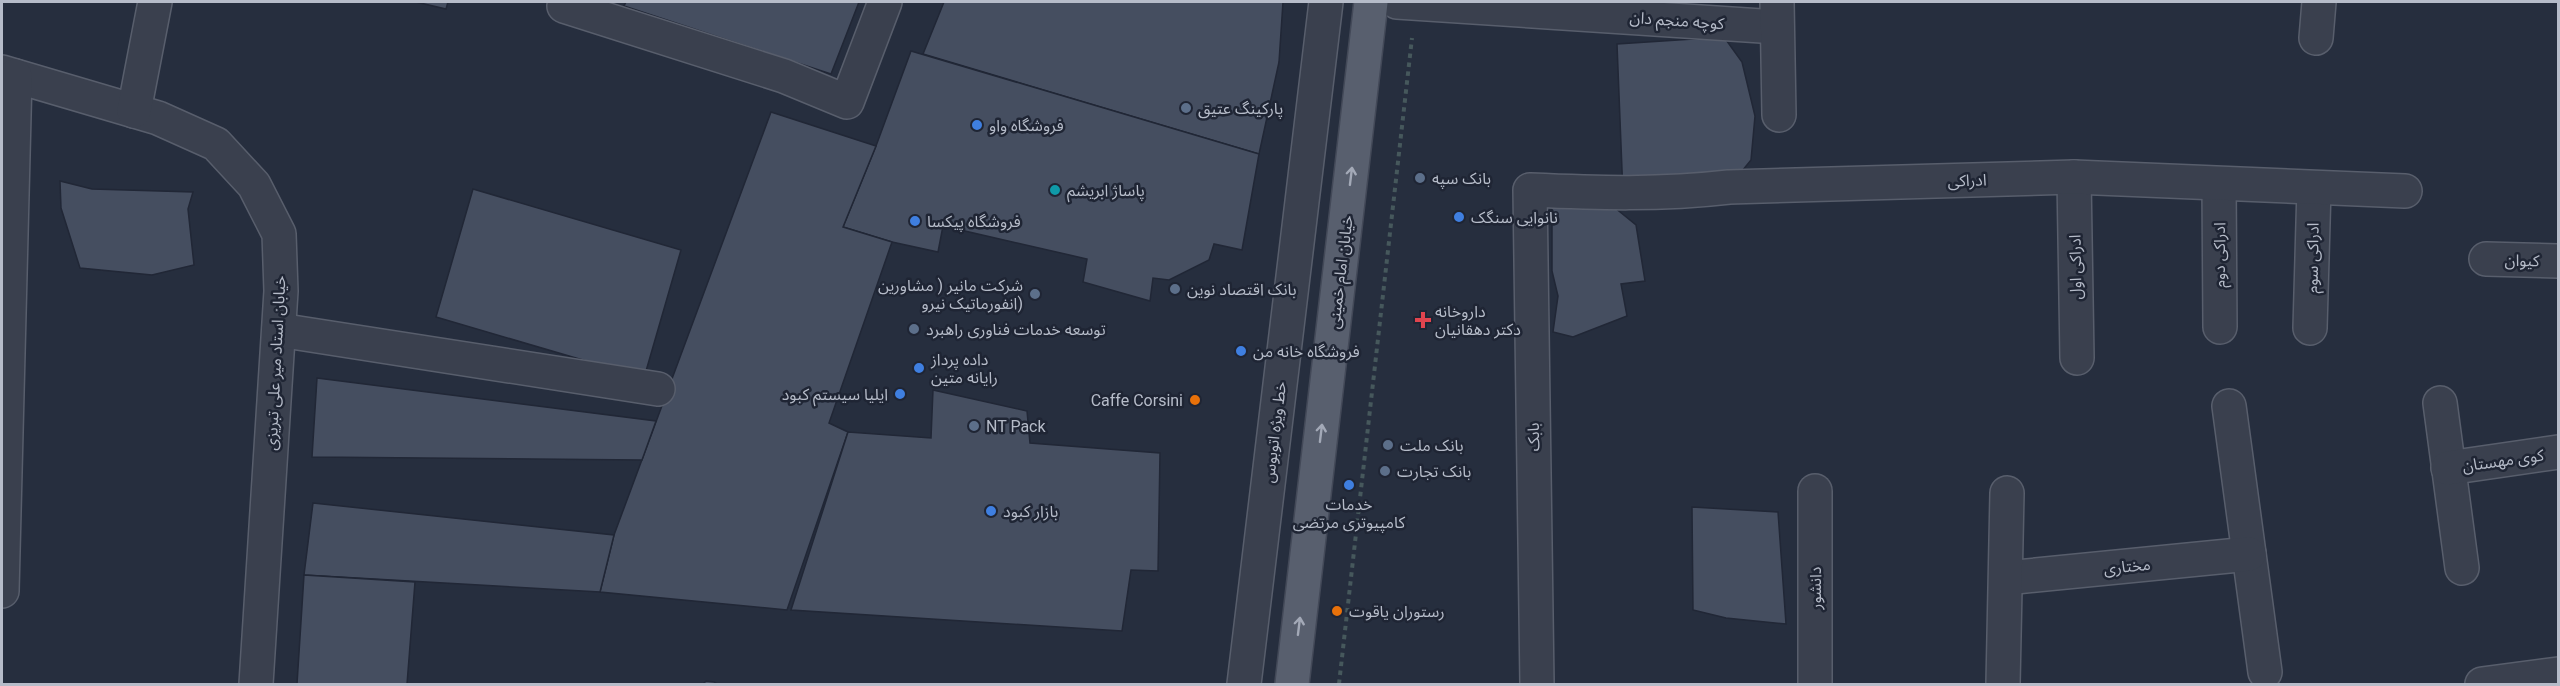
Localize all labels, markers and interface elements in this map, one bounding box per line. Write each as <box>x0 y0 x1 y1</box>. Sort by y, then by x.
street label: کوچه منجم دان <box>1629 8 1725 36</box>
place label: پارکینگ عتیق <box>1198 99 1283 119</box>
marker: پارکینگ عتیق <box>1179 101 1193 115</box>
place label: فروشگاه واو <box>989 116 1064 135</box>
marker: فروشگاه واو <box>970 118 984 132</box>
one-way arrow <box>1346 167 1357 187</box>
place label: بانک سپه <box>1432 169 1491 189</box>
street label: ادراکی <box>1947 170 1987 191</box>
marker: بانک سپه <box>1413 171 1427 185</box>
place label: پاساژ ابریشم <box>1067 181 1145 203</box>
marker: پاساژ ابریشم <box>1048 183 1062 197</box>
place label: نانوایی سنگک <box>1471 208 1558 227</box>
marker: نانوایی سنگک <box>1452 210 1466 224</box>
place label: فروشگاه پیکسا <box>927 212 1021 232</box>
marker: فروشگاه پیکسا <box>908 214 922 228</box>
street label: خیابان امام خمینی <box>1324 214 1360 330</box>
street label: ادراکی دوم <box>2210 222 2232 288</box>
street label: ادراکی سوم <box>2302 222 2326 294</box>
street label: ادراکی اول <box>2065 234 2087 300</box>
street label: کیوان <box>2504 251 2540 270</box>
street label: خیابان استاد میر علی تبریزی <box>261 275 290 451</box>
place label: شرکت مانیر ( مشاورین انفورماتیک نیرو) <box>878 276 1023 313</box>
place label: بانک اقتصاد نوین <box>1187 280 1297 299</box>
marker: بانک اقتصاد نوین <box>1168 282 1182 296</box>
marker: شرکت مانیر ( مشاورین انفورماتیک نیرو) <box>1028 287 1042 301</box>
place label: داروخانه دکتر دهقانیان <box>1435 302 1521 339</box>
marker: داروخانه دکتر دهقانیان <box>1416 313 1430 327</box>
place label: توسعه خدمات فناوری راهبرد <box>926 320 1106 339</box>
marker: توسعه خدمات فناوری راهبرد <box>907 322 921 336</box>
place label: فروشگاه خانه من <box>1253 342 1360 361</box>
marker: فروشگاه خانه من <box>1234 344 1248 358</box>
place label: داده پرداز رایانه متین <box>930 350 998 387</box>
marker: داده پرداز رایانه متین <box>912 361 926 375</box>
street label: خط ویژه اتوبوس <box>1259 380 1290 484</box>
place label: ایلیا سیستم کبود <box>782 385 888 407</box>
marker: ایلیا سیستم کبود <box>893 387 907 401</box>
place label: Caffe Corsini <box>1091 391 1183 410</box>
marker: Caffe Corsini <box>1188 393 1202 407</box>
place label: NT Pack <box>986 417 1046 436</box>
marker: NT Pack <box>967 419 981 433</box>
street label: بابک <box>1524 422 1543 452</box>
one-way arrow <box>1316 423 1327 443</box>
place label: بانک ملت <box>1400 436 1464 455</box>
marker: بانک ملت <box>1381 438 1395 452</box>
street label: کوی‌ مهستان <box>2461 445 2545 476</box>
place label: بانک تجارت <box>1397 462 1471 481</box>
marker: بانک تجارت <box>1378 464 1392 478</box>
marker: خدمات کامپیوتری مرتضی <box>1342 478 1356 492</box>
place label: خدمات کامپیوتری مرتضی <box>1293 495 1406 533</box>
place label: بازار کبود <box>1003 502 1058 521</box>
marker: بازار کبود <box>984 504 998 518</box>
street label: مختاری <box>2103 555 2152 578</box>
street label: دانشور <box>1806 567 1825 610</box>
place label: رستوران یاقوت <box>1349 602 1445 621</box>
marker: رستوران یاقوت <box>1330 604 1344 618</box>
one-way arrow <box>1294 617 1305 637</box>

